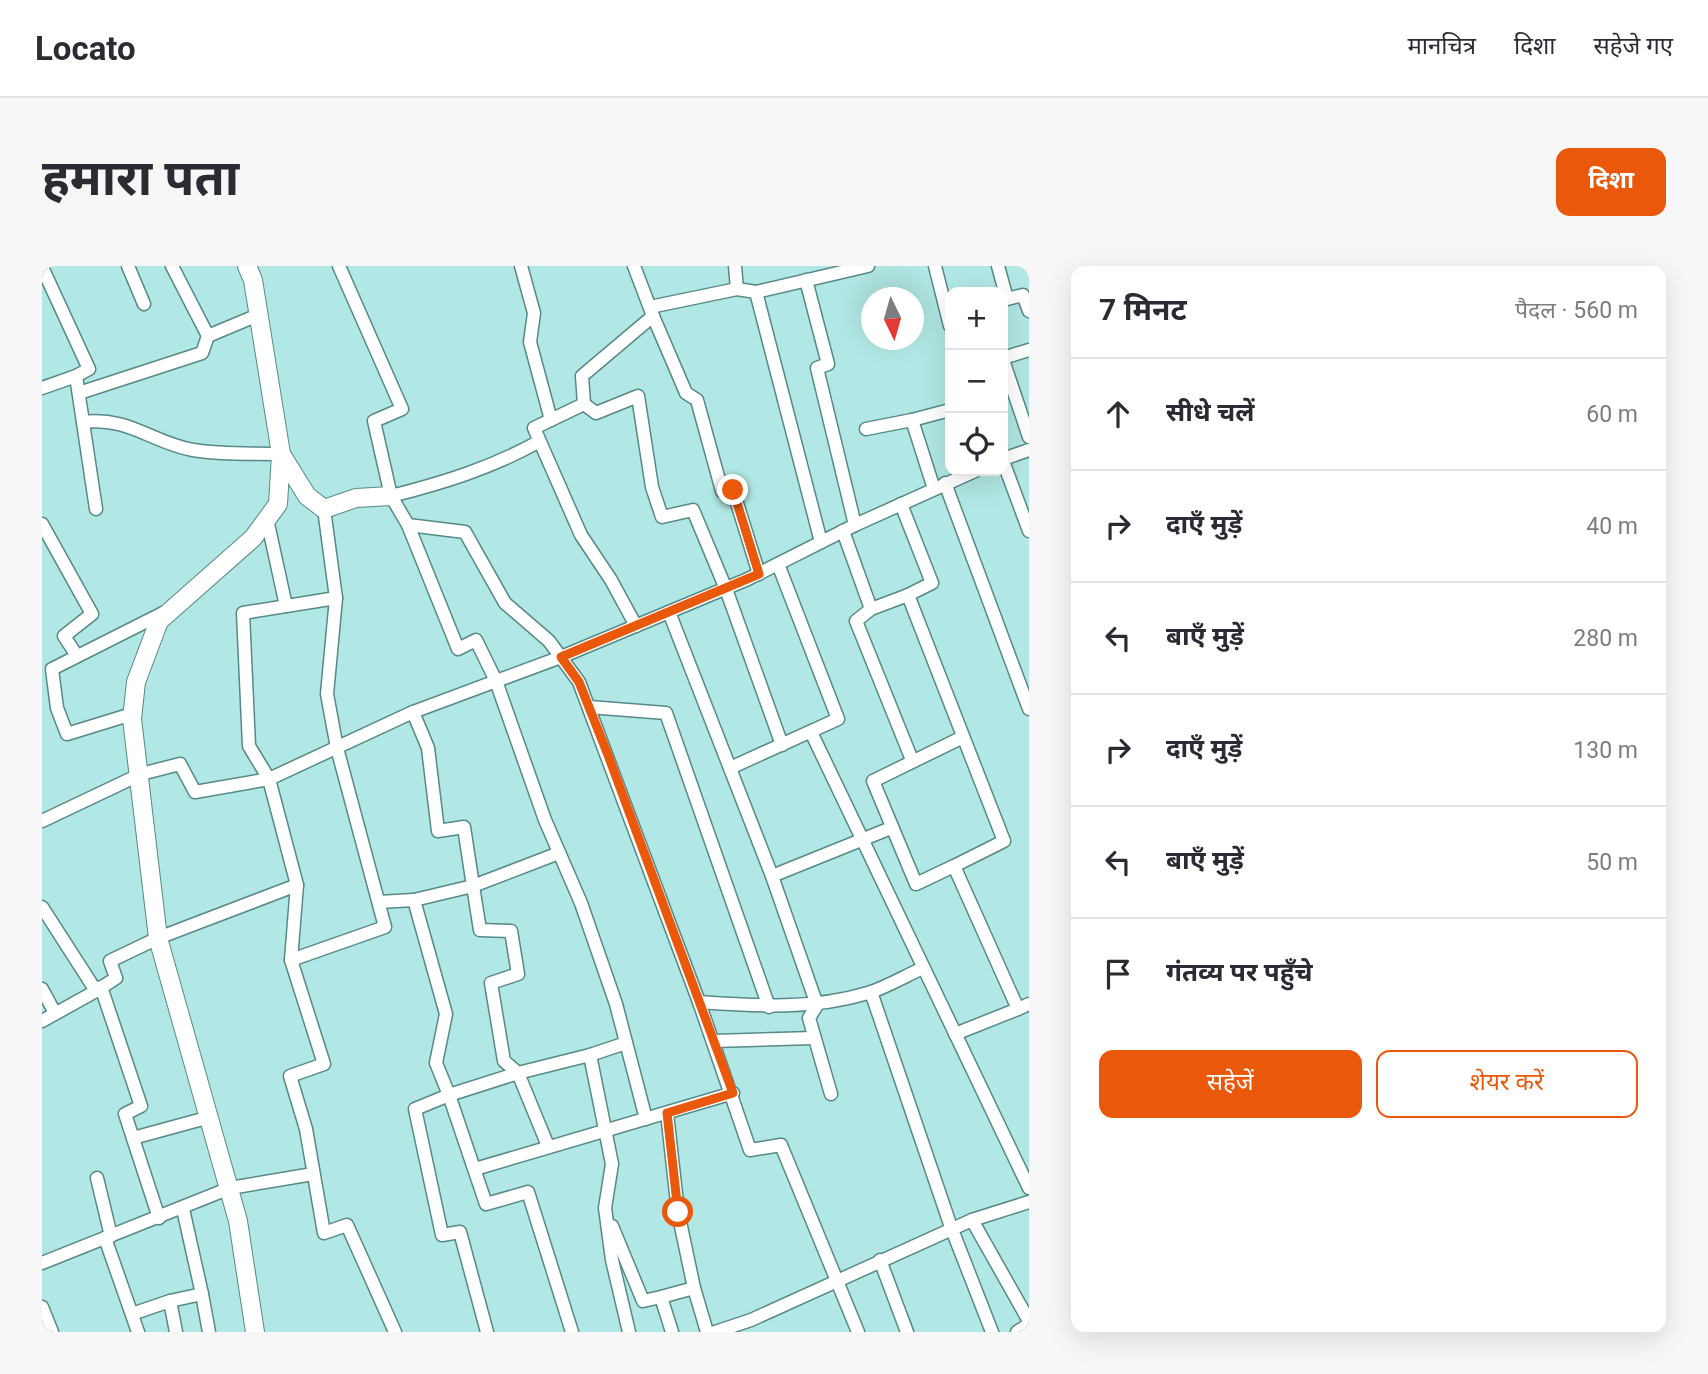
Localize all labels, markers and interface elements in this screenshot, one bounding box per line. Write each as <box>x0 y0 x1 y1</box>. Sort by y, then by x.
text: Locato <box>35 29 136 68</box>
text: मानचित्र <box>1407 32 1476 60</box>
text: दिशा <box>1514 32 1555 60</box>
text: सहेजे गए <box>1593 32 1673 60</box>
button: दिशा <box>1556 148 1666 216</box>
text: हमारा पता <box>42 150 239 207</box>
north arrow <box>861 287 924 350</box>
map controls <box>945 287 1008 476</box>
button: + <box>945 287 1008 350</box>
text: 7 मिनट <box>1099 292 1187 327</box>
text: पैदल · 560 m <box>1515 297 1638 324</box>
button: − <box>945 350 1008 413</box>
icon: ahead <box>1099 395 1137 433</box>
text: सीधे चलें <box>1166 397 1254 427</box>
text: 60 m <box>1586 401 1638 428</box>
button: locate <box>945 413 1008 476</box>
route end <box>717 474 748 505</box>
icon: right <box>1099 507 1137 545</box>
text: दाएँ मुड़ें <box>1166 509 1242 539</box>
text: 40 m <box>1586 513 1638 540</box>
icon: left <box>1099 619 1137 657</box>
text: बाएँ मुड़ें <box>1166 621 1244 651</box>
text: 280 m <box>1573 625 1638 652</box>
icon: right <box>1099 731 1137 769</box>
text: दाएँ मुड़ें <box>1166 733 1242 763</box>
text: 130 m <box>1573 737 1638 764</box>
icon: left <box>1099 843 1137 881</box>
text: बाएँ मुड़ें <box>1166 845 1244 875</box>
text: 50 m <box>1586 849 1638 876</box>
icon: arrive <box>1099 955 1137 993</box>
text: गंतव्य पर पहुँचे <box>1166 957 1313 987</box>
button: सहेजें <box>1099 1050 1362 1118</box>
button: शेयर करें <box>1376 1050 1638 1118</box>
route start <box>662 1196 693 1227</box>

